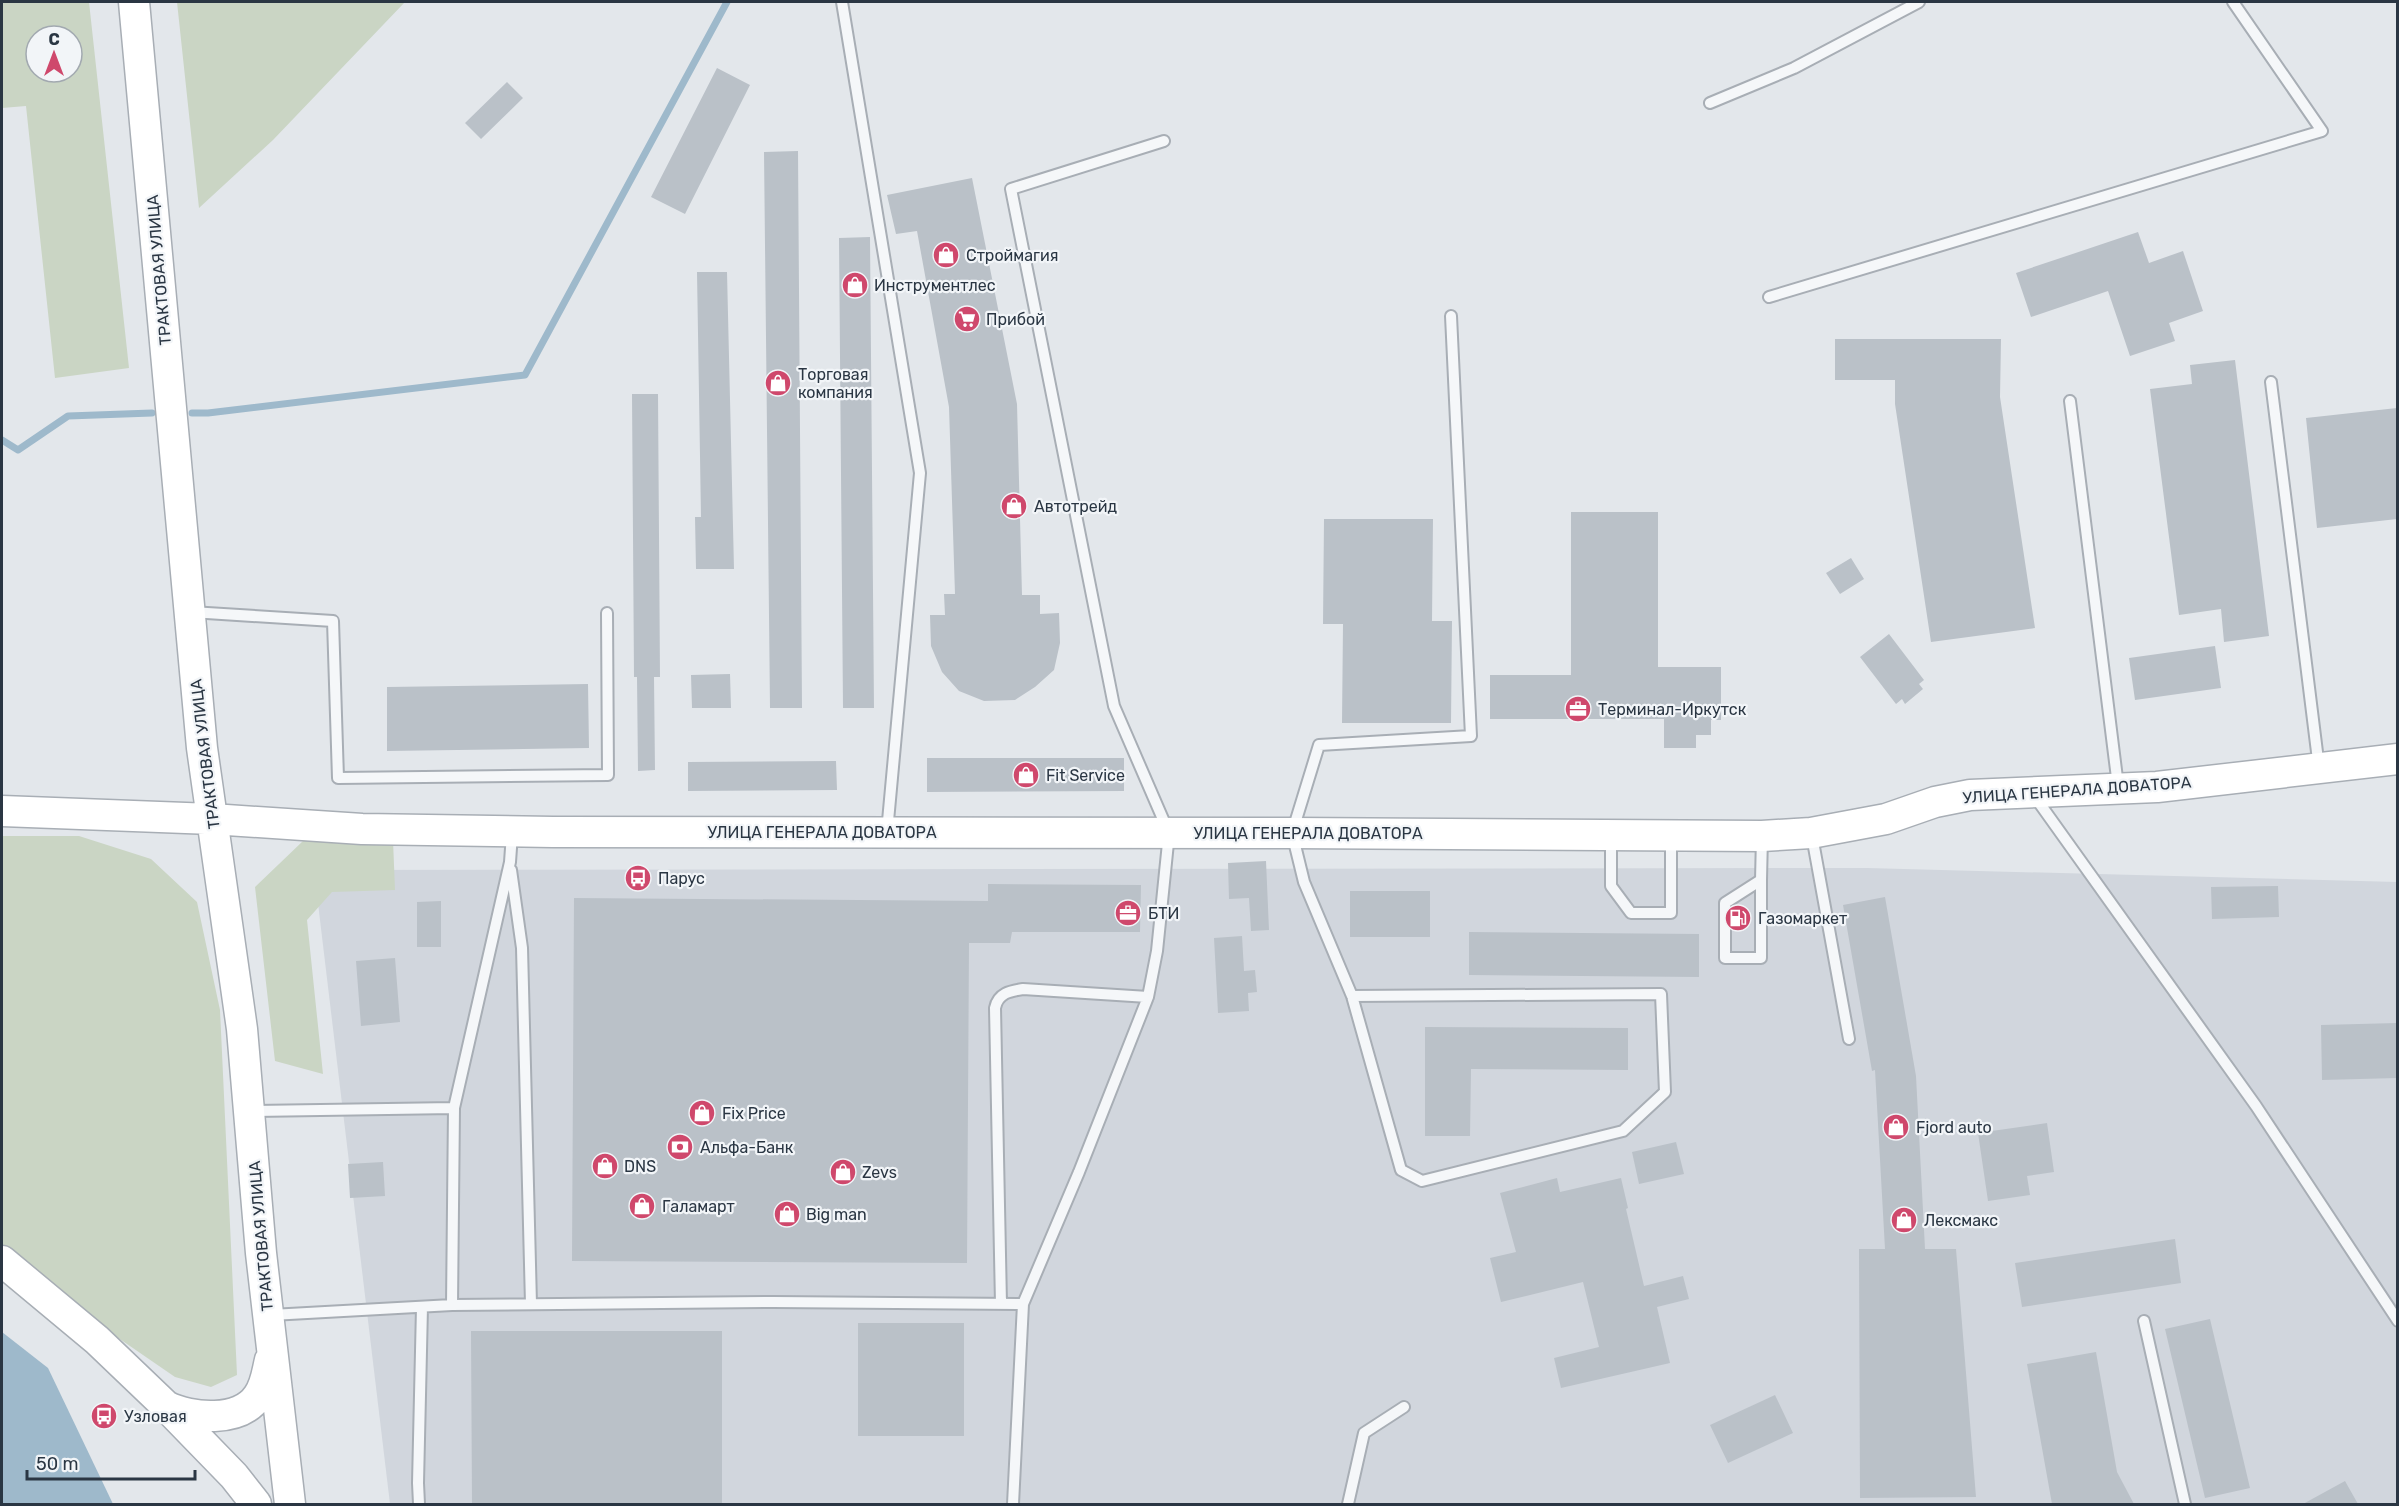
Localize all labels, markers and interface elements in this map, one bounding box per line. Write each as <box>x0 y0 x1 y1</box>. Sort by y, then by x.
north arrow <box>24 24 84 84</box>
text: С <box>48 30 60 49</box>
street label: ТРАКТОВАЯ УЛИЦА <box>143 194 175 346</box>
shop icon: Строймагия <box>931 240 961 270</box>
place label: Строймагия <box>966 246 1058 265</box>
shop icon: Инструментлес <box>840 270 870 300</box>
place label: Инструментлес <box>874 276 996 295</box>
supermarket icon: Прибой <box>952 304 982 334</box>
place label: Прибой <box>986 310 1045 329</box>
place label: Торговая компания <box>798 365 873 402</box>
shop icon: Торговая компания <box>763 368 793 398</box>
shop icon: Автотрейд <box>999 491 1029 521</box>
place label: Автотрейд <box>1034 497 1118 516</box>
street label: ТРАКТОВАЯ УЛИЦА <box>186 678 224 830</box>
office icon: Терминал-Иркутск <box>1563 694 1593 724</box>
place label: Терминал-Иркутск <box>1598 700 1747 719</box>
shop icon: Fit Service <box>1011 760 1041 790</box>
place label: Fit Service <box>1046 766 1125 785</box>
street label: УЛИЦА ГЕНЕРАЛА ДОВАТОРА <box>1962 773 2192 807</box>
street label: УЛИЦА ГЕНЕРАЛА ДОВАТОРА <box>707 823 937 842</box>
street label: УЛИЦА ГЕНЕРАЛА ДОВАТОРА <box>1193 824 1423 843</box>
bus stop icon: Парус <box>623 863 653 893</box>
place label: Парус <box>658 869 705 888</box>
office icon: БТИ <box>1113 898 1143 928</box>
fuel station icon: Газомаркет <box>1723 903 1753 933</box>
place label: БТИ <box>1148 904 1179 923</box>
place label: Газомаркет <box>1758 909 1847 928</box>
shop icon: Fix Price <box>687 1098 717 1128</box>
place label: Fix Price <box>722 1104 786 1123</box>
shop icon: Fjord auto <box>1881 1112 1911 1142</box>
place label: Fjord auto <box>1916 1118 1992 1137</box>
bank icon: Альфа-Банк <box>665 1132 695 1162</box>
place label: Альфа-Банк <box>700 1138 794 1157</box>
shop icon: DNS <box>590 1151 620 1181</box>
place label: DNS <box>624 1157 656 1176</box>
shop icon: Zevs <box>828 1157 858 1187</box>
street label: ТРАКТОВАЯ УЛИЦА <box>245 1160 277 1312</box>
place label: Zevs <box>862 1163 897 1182</box>
shop icon: Галамарт <box>627 1191 657 1221</box>
place label: Галамарт <box>662 1197 735 1216</box>
shop icon: Big man <box>772 1199 802 1229</box>
place label: Big man <box>806 1205 867 1224</box>
shop icon: Лексмакс <box>1889 1205 1919 1235</box>
place label: Лексмакс <box>1924 1211 1998 1230</box>
bus stop icon: Узловая <box>89 1401 119 1431</box>
place label: Узловая <box>124 1407 187 1426</box>
scale bar <box>27 1443 195 1481</box>
text: 50 m <box>36 1453 79 1475</box>

